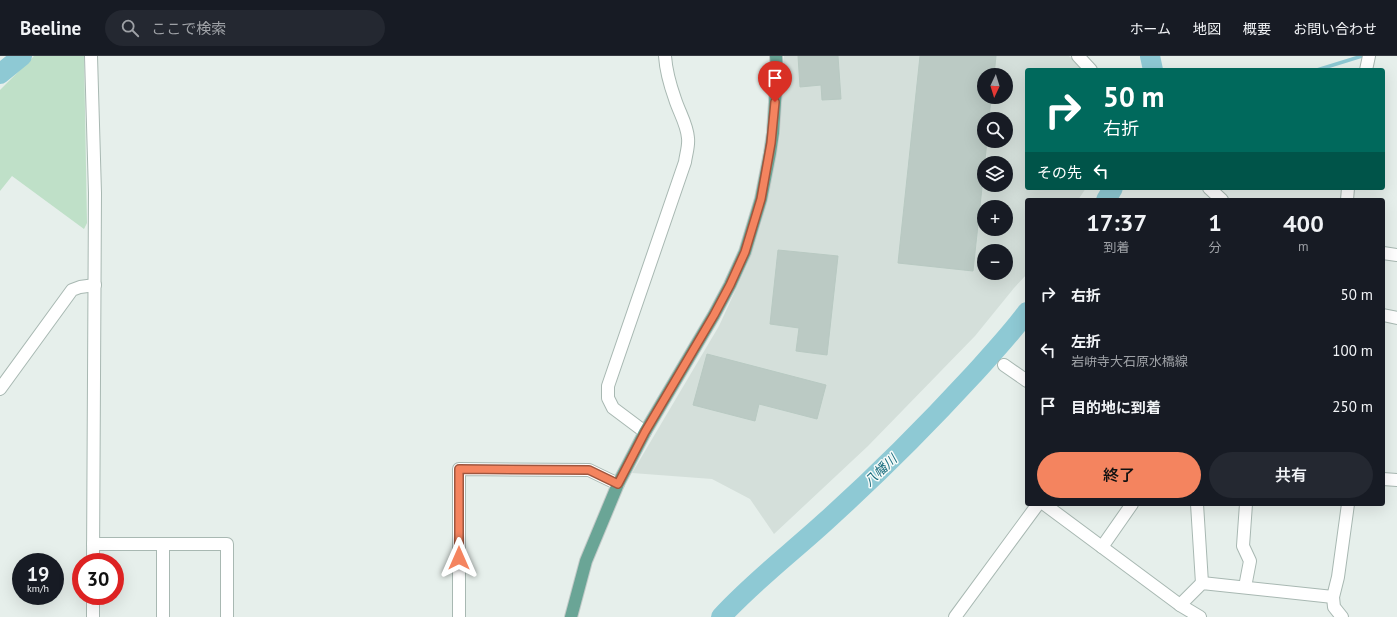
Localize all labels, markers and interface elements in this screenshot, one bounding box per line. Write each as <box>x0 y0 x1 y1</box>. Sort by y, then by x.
search box <box>105 10 385 46</box>
text: Beeline <box>20 16 81 40</box>
icon: search <box>119 17 141 39</box>
text: ここで検索 <box>151 19 226 38</box>
text: ホーム <box>1129 20 1171 38</box>
text: 地図 <box>1193 20 1221 38</box>
text: 概要 <box>1243 20 1271 38</box>
text: お問い合わせ <box>1293 20 1377 38</box>
pin <box>758 61 792 102</box>
icon: arrive <box>764 67 786 89</box>
north arrow <box>977 68 1013 104</box>
map controls <box>977 68 1013 280</box>
text: 50 m <box>1103 78 1164 115</box>
icon: right <box>1037 84 1089 136</box>
button: search <box>977 112 1013 148</box>
text: 右折 <box>1103 117 1139 140</box>
button: layers <box>977 156 1013 192</box>
icon: left <box>1090 160 1112 182</box>
text: その先 <box>1037 163 1082 182</box>
button: + <box>977 200 1013 236</box>
text: 17:37 <box>1086 207 1147 238</box>
text: 1 <box>1208 207 1222 238</box>
text: 400 <box>1283 208 1324 239</box>
text: m <box>1298 238 1309 255</box>
text: 到着 <box>1104 239 1130 256</box>
text: 分 <box>1209 239 1222 256</box>
button: − <box>977 244 1013 280</box>
icon: right <box>1037 283 1059 305</box>
text: 50 m <box>1340 285 1373 304</box>
text: 右折 <box>1071 286 1101 305</box>
text: 左折 <box>1071 332 1101 351</box>
icon: left <box>1037 339 1059 361</box>
text: 100 m <box>1332 341 1373 360</box>
text: 岩峅寺大石原水橋線 <box>1071 353 1188 370</box>
icon: arrive <box>1037 395 1059 417</box>
text: 250 m <box>1332 397 1373 416</box>
text: 目的地に到着 <box>1071 398 1161 417</box>
water label: 八幡川 <box>860 449 902 490</box>
button: 終了 <box>1037 452 1201 498</box>
button: 共有 <box>1209 452 1373 498</box>
position arrow <box>438 537 480 579</box>
speed limit sign: 30 <box>72 553 124 605</box>
text: 19 <box>27 561 49 587</box>
text: km/h <box>27 582 49 595</box>

